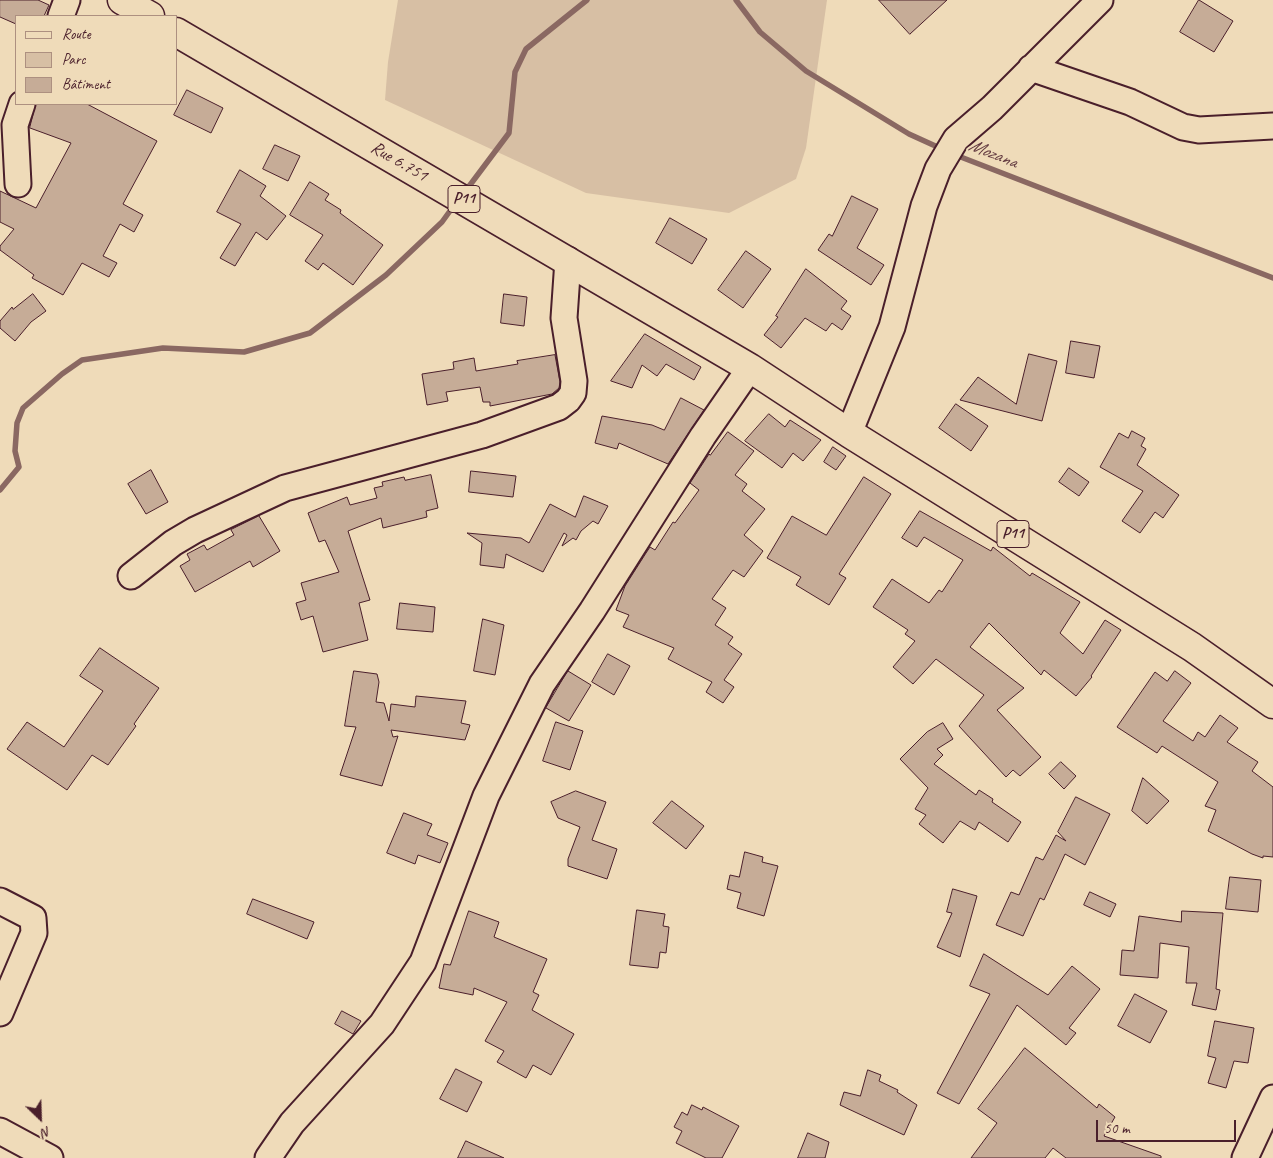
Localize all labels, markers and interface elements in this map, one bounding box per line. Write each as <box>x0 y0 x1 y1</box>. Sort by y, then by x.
legend <box>15 15 178 105</box>
text: Route <box>62 25 91 44</box>
text: Parc <box>62 50 86 69</box>
text: Bâtiment <box>62 75 110 94</box>
water label: Mozana <box>965 134 1021 174</box>
street label: Rue 6.751 <box>367 137 431 187</box>
road number: P11 <box>448 185 480 212</box>
road number: P11 <box>997 520 1029 548</box>
north arrow <box>15 1093 65 1143</box>
scale bar <box>1098 1110 1238 1142</box>
text: 50 m <box>1104 1119 1130 1138</box>
text: N <box>39 1123 54 1142</box>

